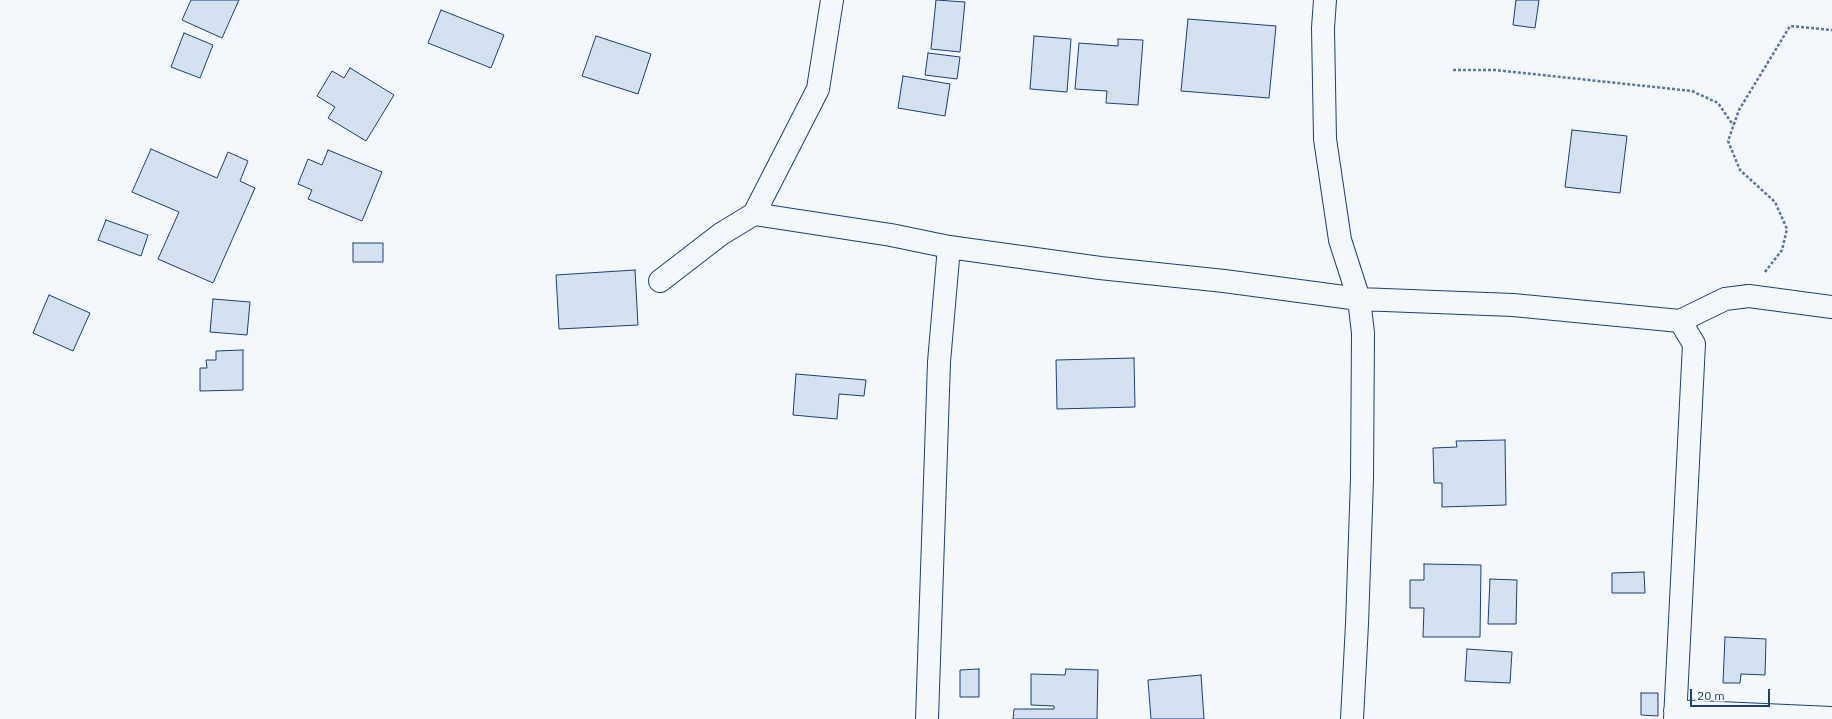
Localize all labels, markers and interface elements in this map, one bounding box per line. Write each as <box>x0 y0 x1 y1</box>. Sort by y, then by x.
scale bar <box>1692 681 1772 707</box>
text: 20 m <box>1697 688 1725 703</box>

